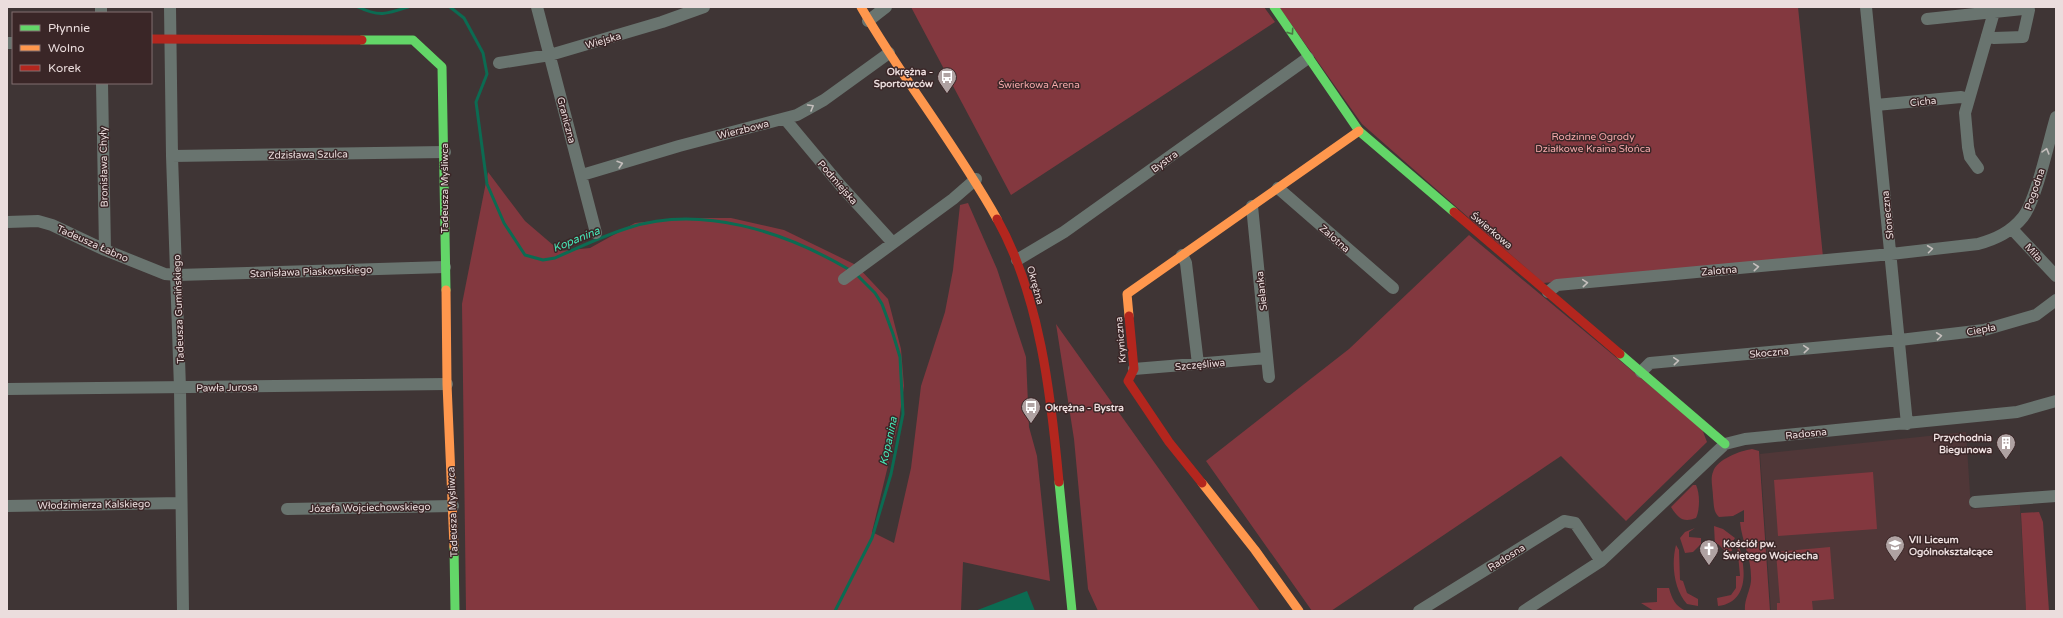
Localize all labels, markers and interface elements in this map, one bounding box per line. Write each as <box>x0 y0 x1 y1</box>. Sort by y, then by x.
legend <box>12 12 152 84</box>
text: Płynnie <box>48 21 90 35</box>
one-way arrow <box>1286 28 1293 35</box>
street label: Wiejska <box>584 30 622 52</box>
text: Wolno <box>48 41 84 55</box>
text: Korek <box>48 61 82 75</box>
place label: Okrężna - Sportowców <box>874 66 933 90</box>
bus stop icon: Okrężna - Sportowców <box>936 66 958 94</box>
park label: Świerkowa Arena <box>998 79 1080 91</box>
street label: Cicha <box>1909 95 1937 109</box>
street label: Graniczna <box>554 96 578 145</box>
one-way arrow <box>807 105 814 112</box>
street label: Wierzbowa <box>716 118 770 142</box>
street label: Bronisława Chyły <box>97 126 111 207</box>
park label: Rodzinne Ogrody Działkowe Kraina Słońca <box>1535 131 1651 155</box>
street label: Tadeusza Myśliwca <box>439 143 451 233</box>
street label: Zdzisława Szulca <box>268 148 348 162</box>
street label: Bystra <box>1149 148 1180 176</box>
one-way arrow <box>2041 148 2050 155</box>
street label: Podmiejska <box>815 158 860 207</box>
one-way arrow <box>616 160 623 169</box>
street label: Pogodna <box>2022 167 2048 212</box>
street label: Słoneczna <box>1879 190 1897 240</box>
street label: Świerkowa <box>1468 210 1515 252</box>
street label: Zalotna <box>1317 222 1352 255</box>
street label: Tadeusza Łabno <box>55 223 130 265</box>
water label: Kopanina <box>551 224 602 255</box>
street label: Miła <box>2022 241 2045 264</box>
one-way arrow <box>1927 245 1933 254</box>
street label: Tadeusza Gumińskiego <box>171 254 187 364</box>
one-way arrow <box>1753 262 1759 271</box>
street label: Zalotna <box>1701 263 1738 279</box>
street label: Stanisława Piaskowskiego <box>250 264 373 280</box>
street label: Okrężna <box>1024 265 1046 306</box>
street label: Sielanka <box>1254 271 1270 311</box>
one-way arrow <box>1582 278 1588 287</box>
street label: Kryniczna <box>1113 316 1129 364</box>
street label: Ciepła <box>1966 321 1997 339</box>
one-way arrow <box>1936 332 1942 341</box>
street label: Skoczna <box>1749 345 1789 361</box>
one-way arrow <box>1803 345 1809 354</box>
one-way arrow <box>1673 356 1679 365</box>
street label: Szczęśliwa <box>1174 357 1226 373</box>
street label: Pawła Jurosa <box>196 381 258 395</box>
bus stop icon: Okrężna - Bystra <box>1020 396 1042 424</box>
place label: Okrężna - Bystra <box>1045 402 1124 414</box>
water label: Kopanina <box>877 415 900 467</box>
street label: Radosna <box>1785 426 1827 442</box>
place label: Przychodnia Biegunowa <box>1933 432 1992 456</box>
building icon: Przychodnia Biegunowa <box>1995 432 2017 460</box>
street label: Tadeusza Myśliwca <box>445 467 461 557</box>
street label: Włodzimierza Kalskiego <box>38 498 150 512</box>
street label: Józefa Wojciechowskiego <box>309 501 431 515</box>
school or university icon: VII Liceum Ogólnokształcące <box>1884 534 1906 562</box>
place label: VII Liceum Ogólnokształcące <box>1909 534 1993 558</box>
church icon: Kościół pw. Świętego Wojciecha <box>1698 538 1720 566</box>
place label: Kościół pw. Świętego Wojciecha <box>1723 538 1818 562</box>
street label: Radosna <box>1486 542 1527 574</box>

